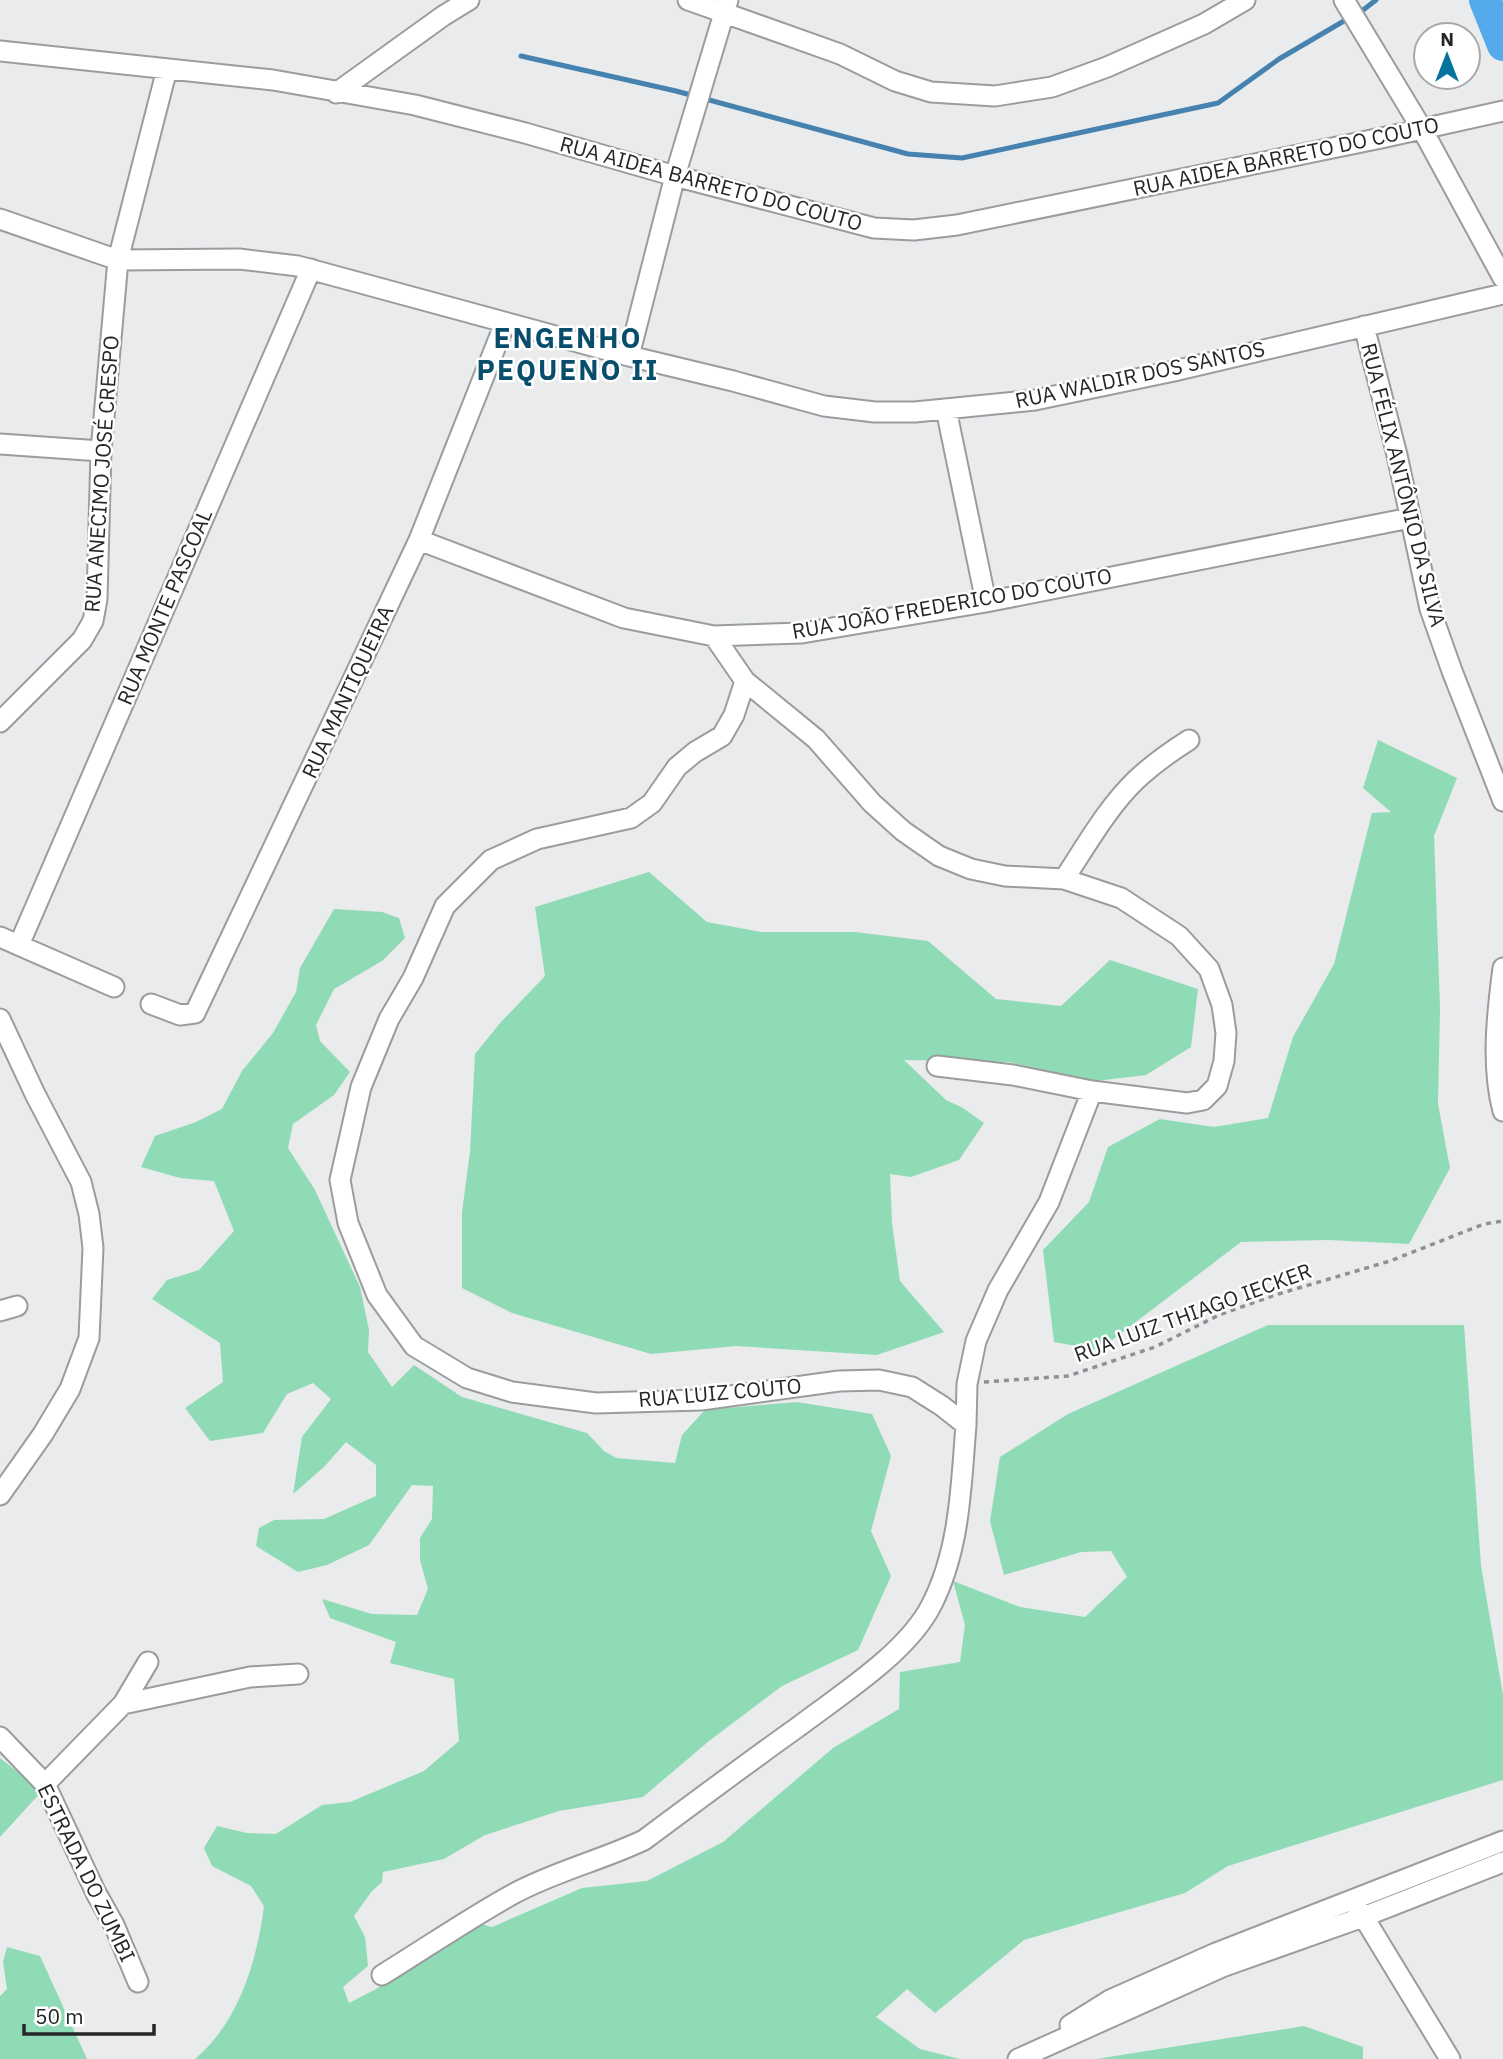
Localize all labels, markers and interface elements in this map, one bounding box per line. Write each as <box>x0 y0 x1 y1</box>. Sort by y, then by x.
north arrow <box>1412 21 1482 91</box>
text: N <box>1440 27 1454 51</box>
street label: RUA AIDEA BARRETO DO COUTO <box>1130 110 1441 202</box>
street label: RUA AIDEA BARRETO DO COUTO <box>557 129 866 237</box>
district label: ENGENHO PEQUENO II <box>477 319 659 388</box>
street label: RUA ANECIMO JOSÉ CRESPO <box>77 334 125 614</box>
street label: RUA WALDIR DOS SANTOS <box>1012 334 1267 414</box>
street label: RUA FÉLIX ANTÔNIO DA SILVA <box>1355 340 1453 630</box>
street label: RUA MONTE PASCOAL <box>110 504 218 709</box>
street label: RUA JOÃO FREDERICO DO COUTO <box>790 561 1114 645</box>
street label: RUA MANTIQUEIRA <box>295 601 399 783</box>
street label: RUA LUIZ THIAGO IECKER <box>1070 1256 1315 1368</box>
street label: RUA LUIZ COUTO <box>637 1371 803 1413</box>
street label: ESTRADA DO ZUMBI <box>32 1779 142 1966</box>
scale bar <box>24 1993 154 2037</box>
text: 50 m <box>35 2002 84 2030</box>

